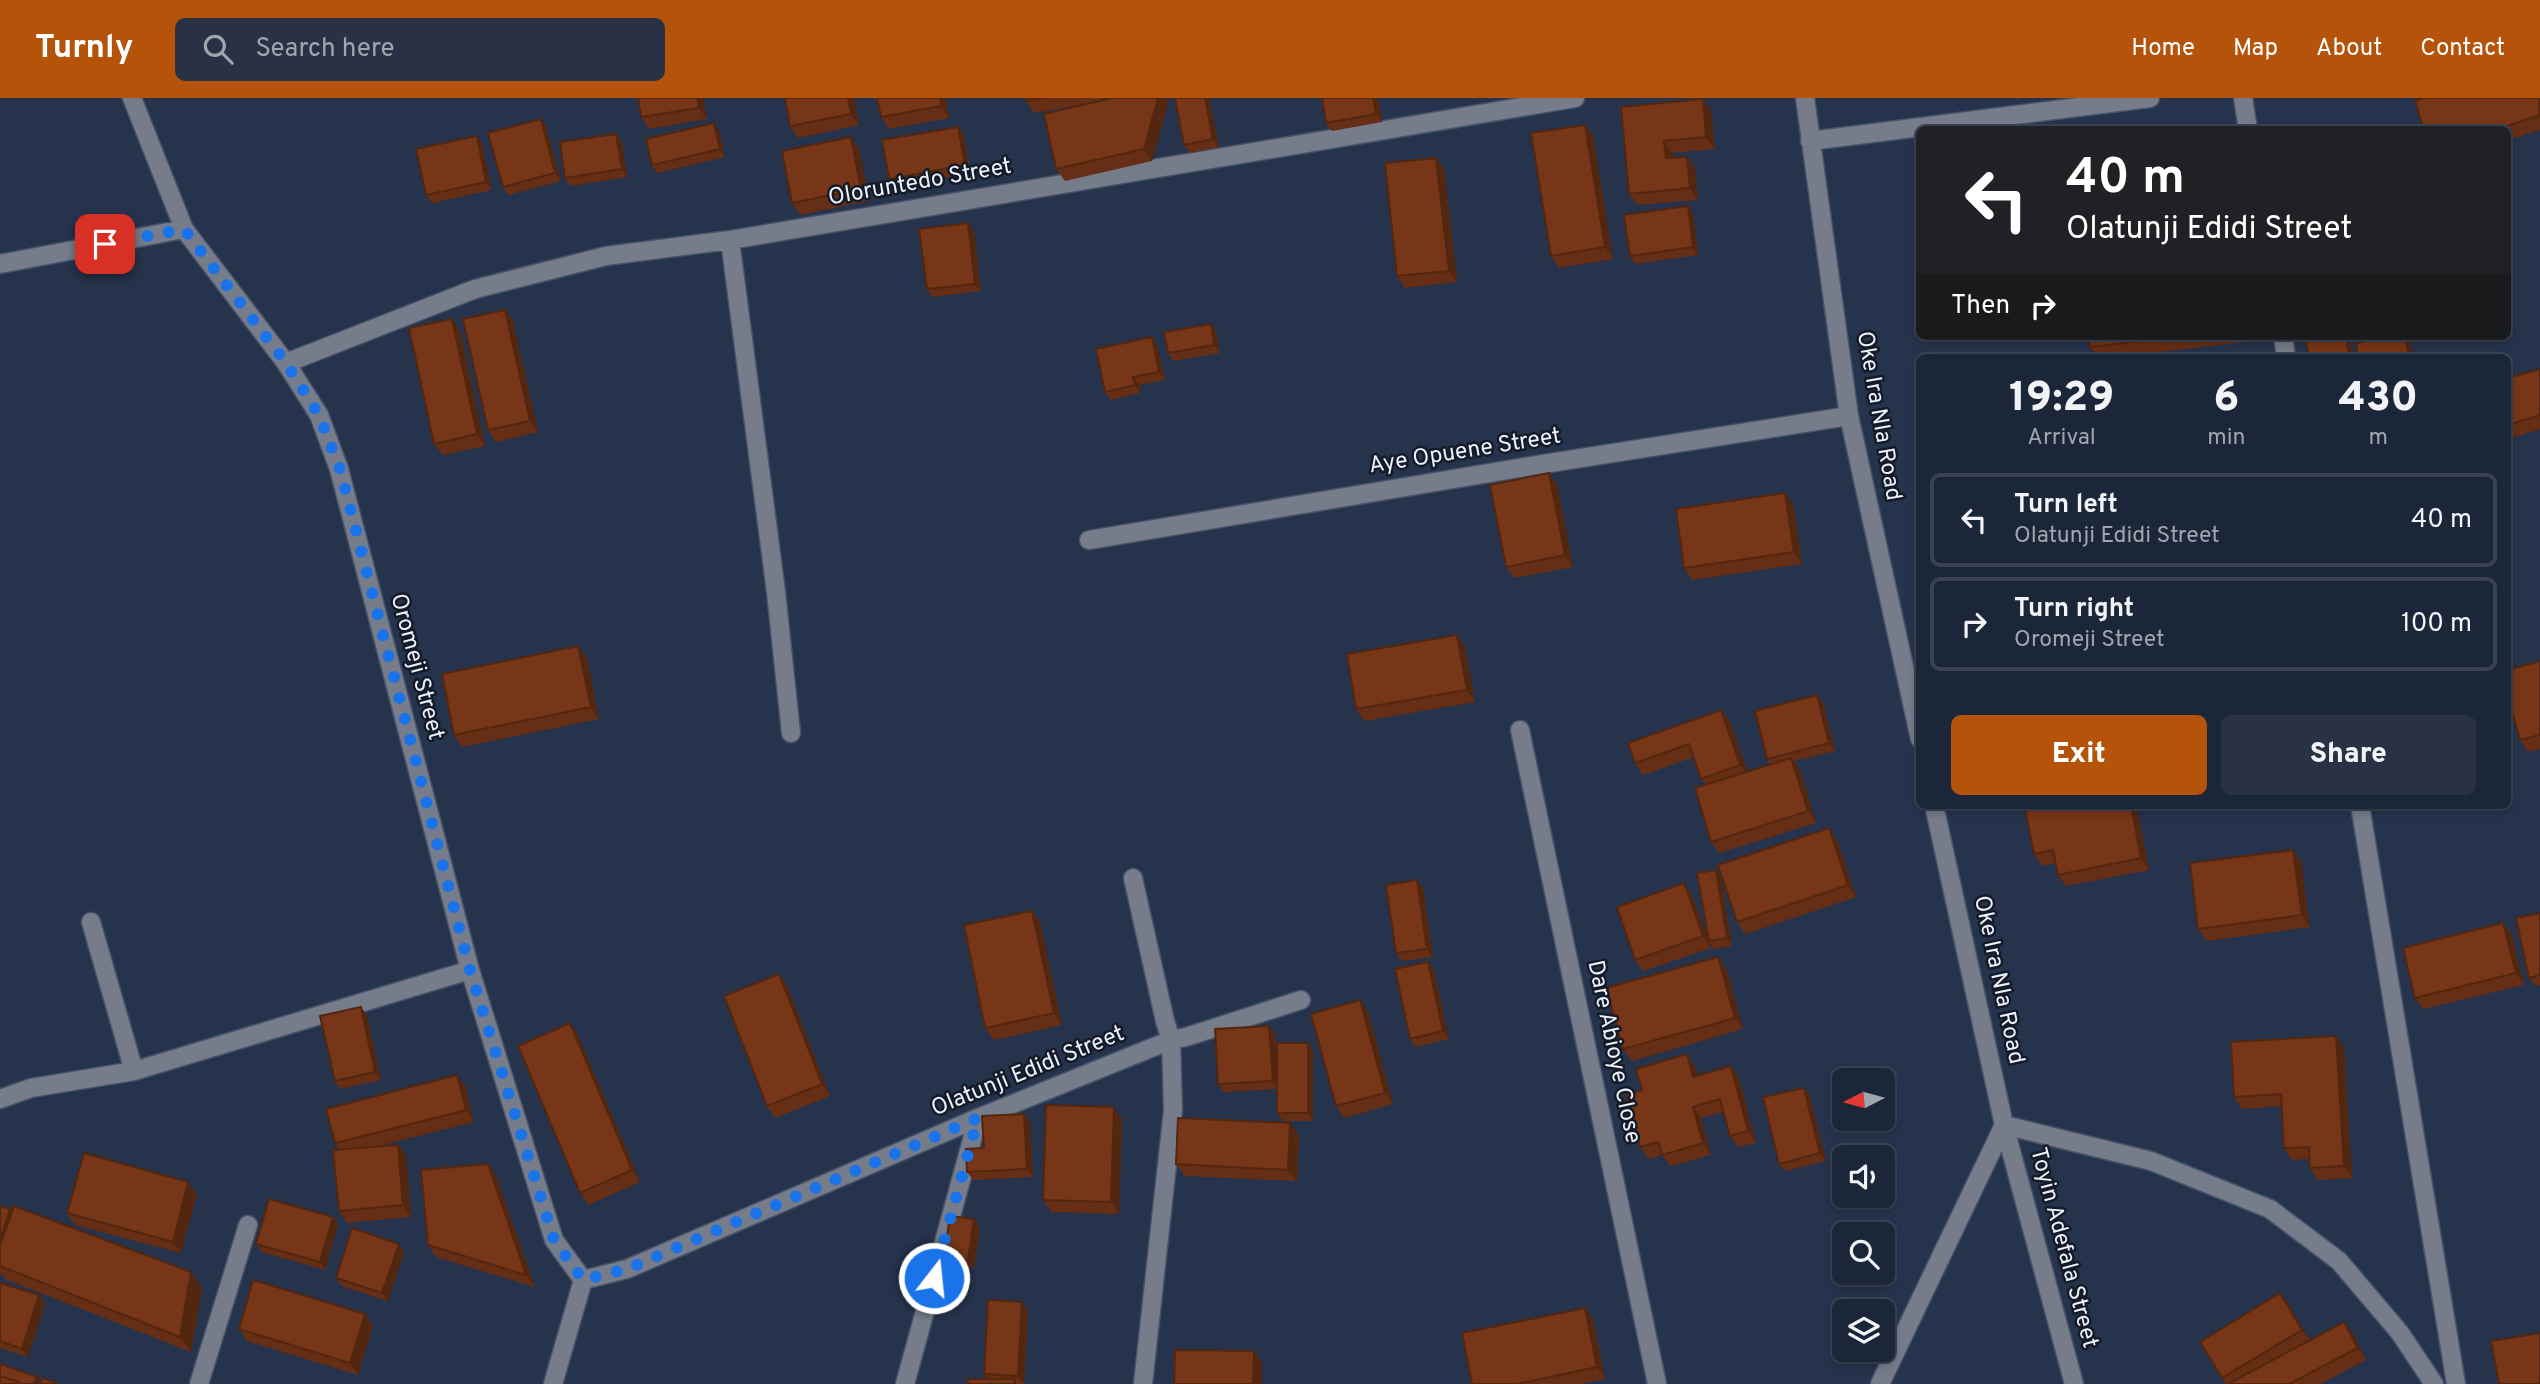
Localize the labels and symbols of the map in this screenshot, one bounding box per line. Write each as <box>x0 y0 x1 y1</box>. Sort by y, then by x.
street label: Oloruntedo Street <box>826 153 1014 213</box>
pin <box>75 214 135 274</box>
street label: Oke Ira Nla Road <box>1849 329 1907 503</box>
street label: Aye Opuene Street <box>1367 423 1563 481</box>
street label: Oromeji Street <box>383 591 449 743</box>
street label: Oke Ira Nla Road <box>1966 893 2030 1067</box>
street label: Dare Abioye Close <box>1579 958 1647 1146</box>
street label: Olatunji Edidi Street <box>927 1020 1129 1124</box>
north arrow <box>1832 1068 1895 1130</box>
street label: Toyin Adefala Street <box>2022 1145 2104 1351</box>
position arrow <box>897 1241 971 1315</box>

